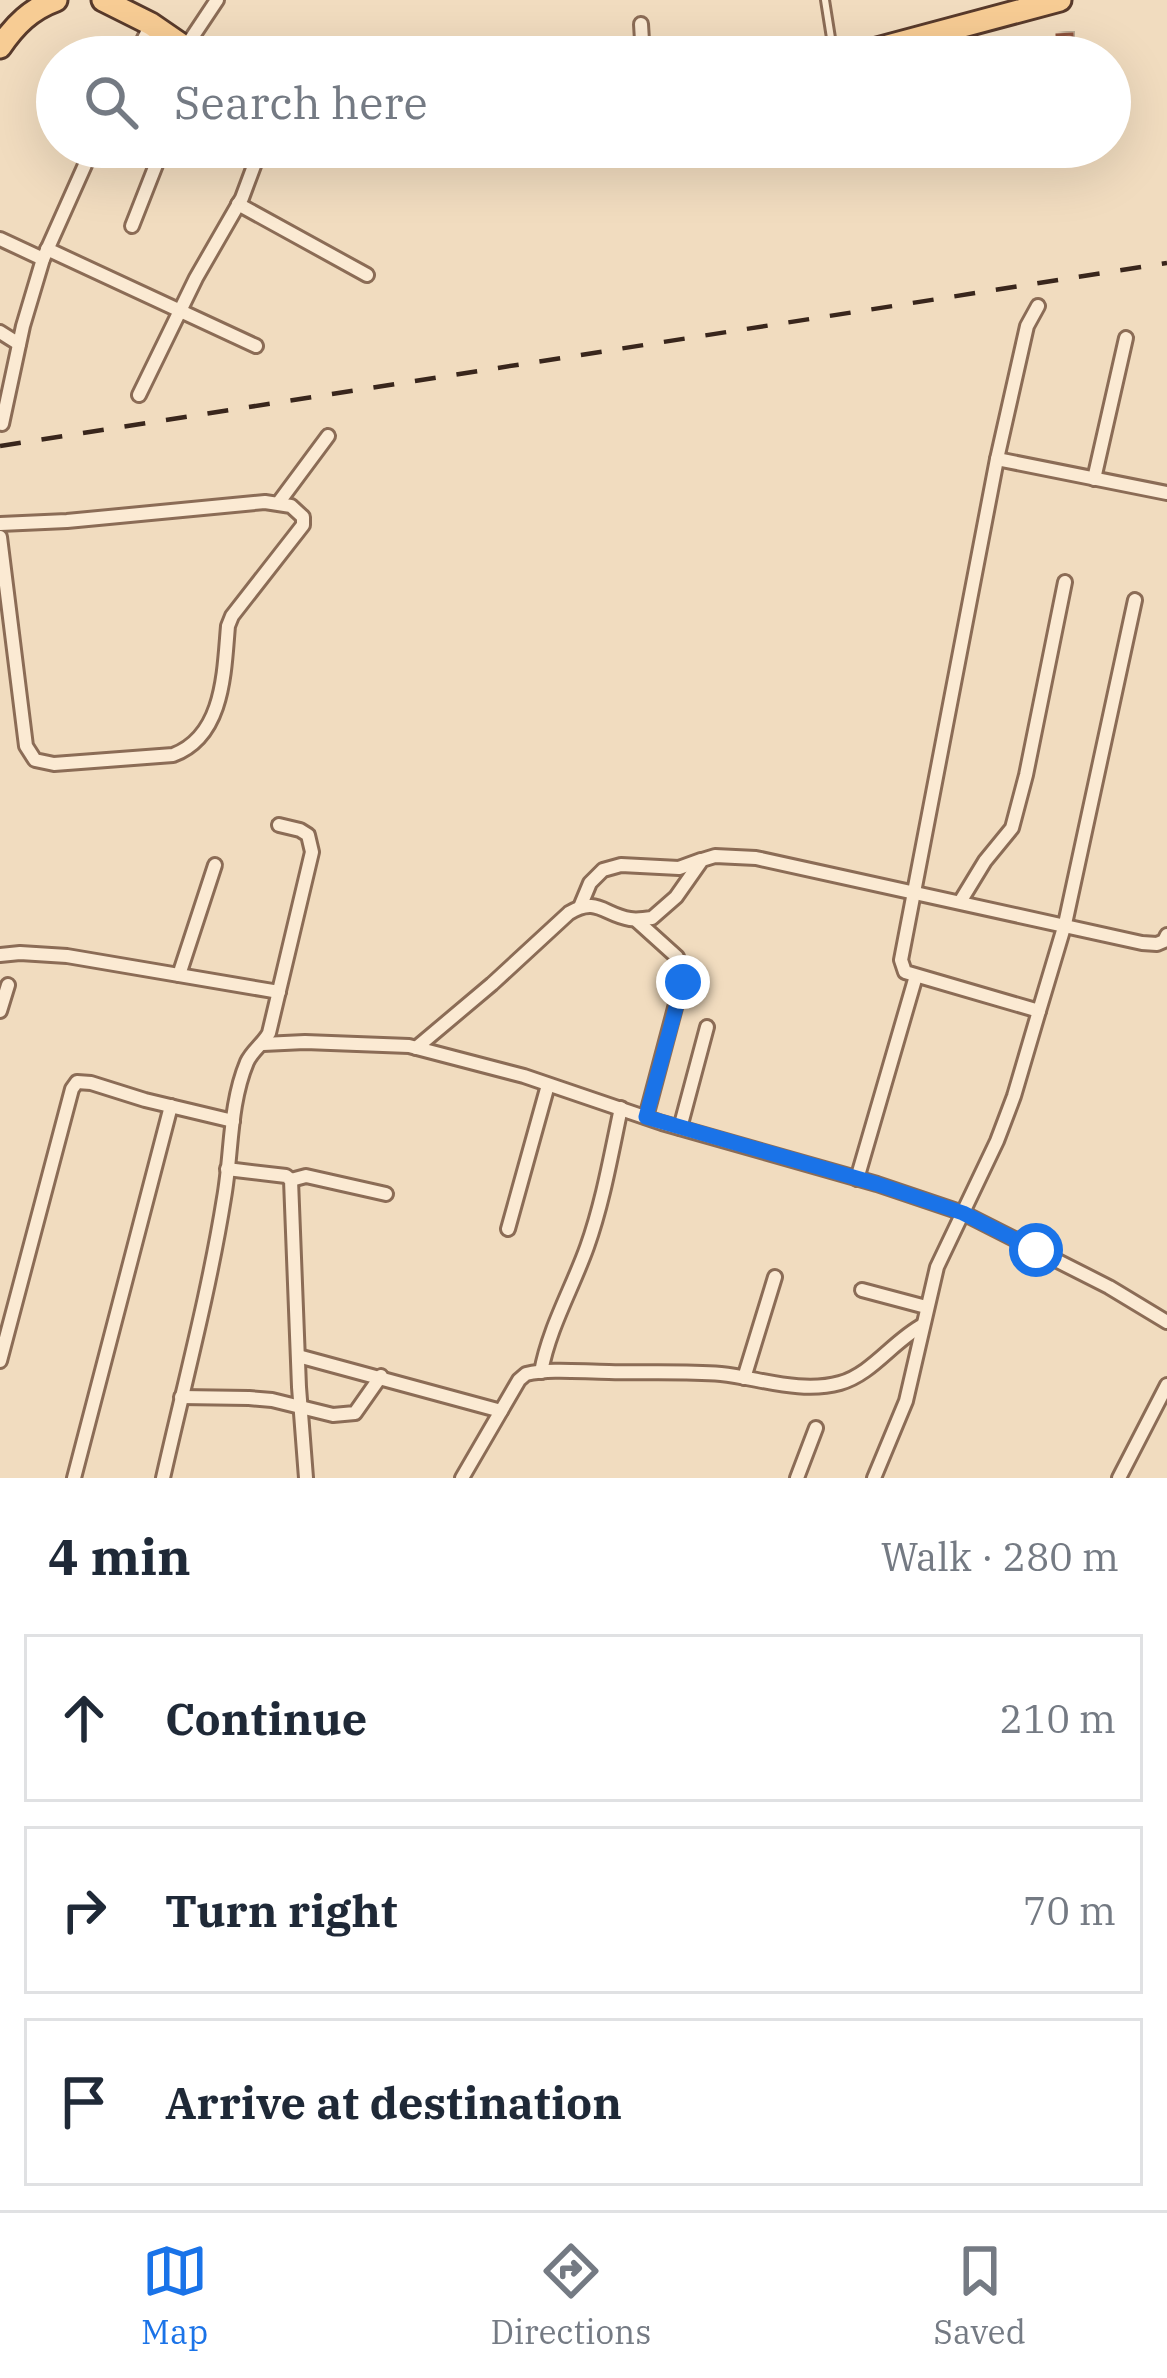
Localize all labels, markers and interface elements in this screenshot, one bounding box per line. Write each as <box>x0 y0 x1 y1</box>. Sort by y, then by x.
search box <box>36 36 1131 168</box>
icon: search <box>78 69 144 135</box>
text: Search here <box>174 73 428 131</box>
route end <box>656 955 710 1009</box>
route start <box>1009 1223 1063 1277</box>
text: 4 min <box>48 1523 191 1589</box>
text: Walk · 280 m <box>881 1531 1119 1582</box>
icon: ahead <box>51 1685 117 1751</box>
text: Continue <box>165 1689 367 1747</box>
text: 210 m <box>1000 1693 1116 1744</box>
icon: right <box>51 1877 117 1943</box>
text: Turn right <box>165 1881 397 1939</box>
text: 70 m <box>1023 1885 1116 1936</box>
icon: arrive <box>51 2069 117 2135</box>
text: Arrive at destination <box>165 2073 622 2131</box>
tab: Map <box>141 2238 208 2353</box>
tab: Directions <box>490 2238 651 2353</box>
tab: Saved <box>933 2238 1026 2353</box>

